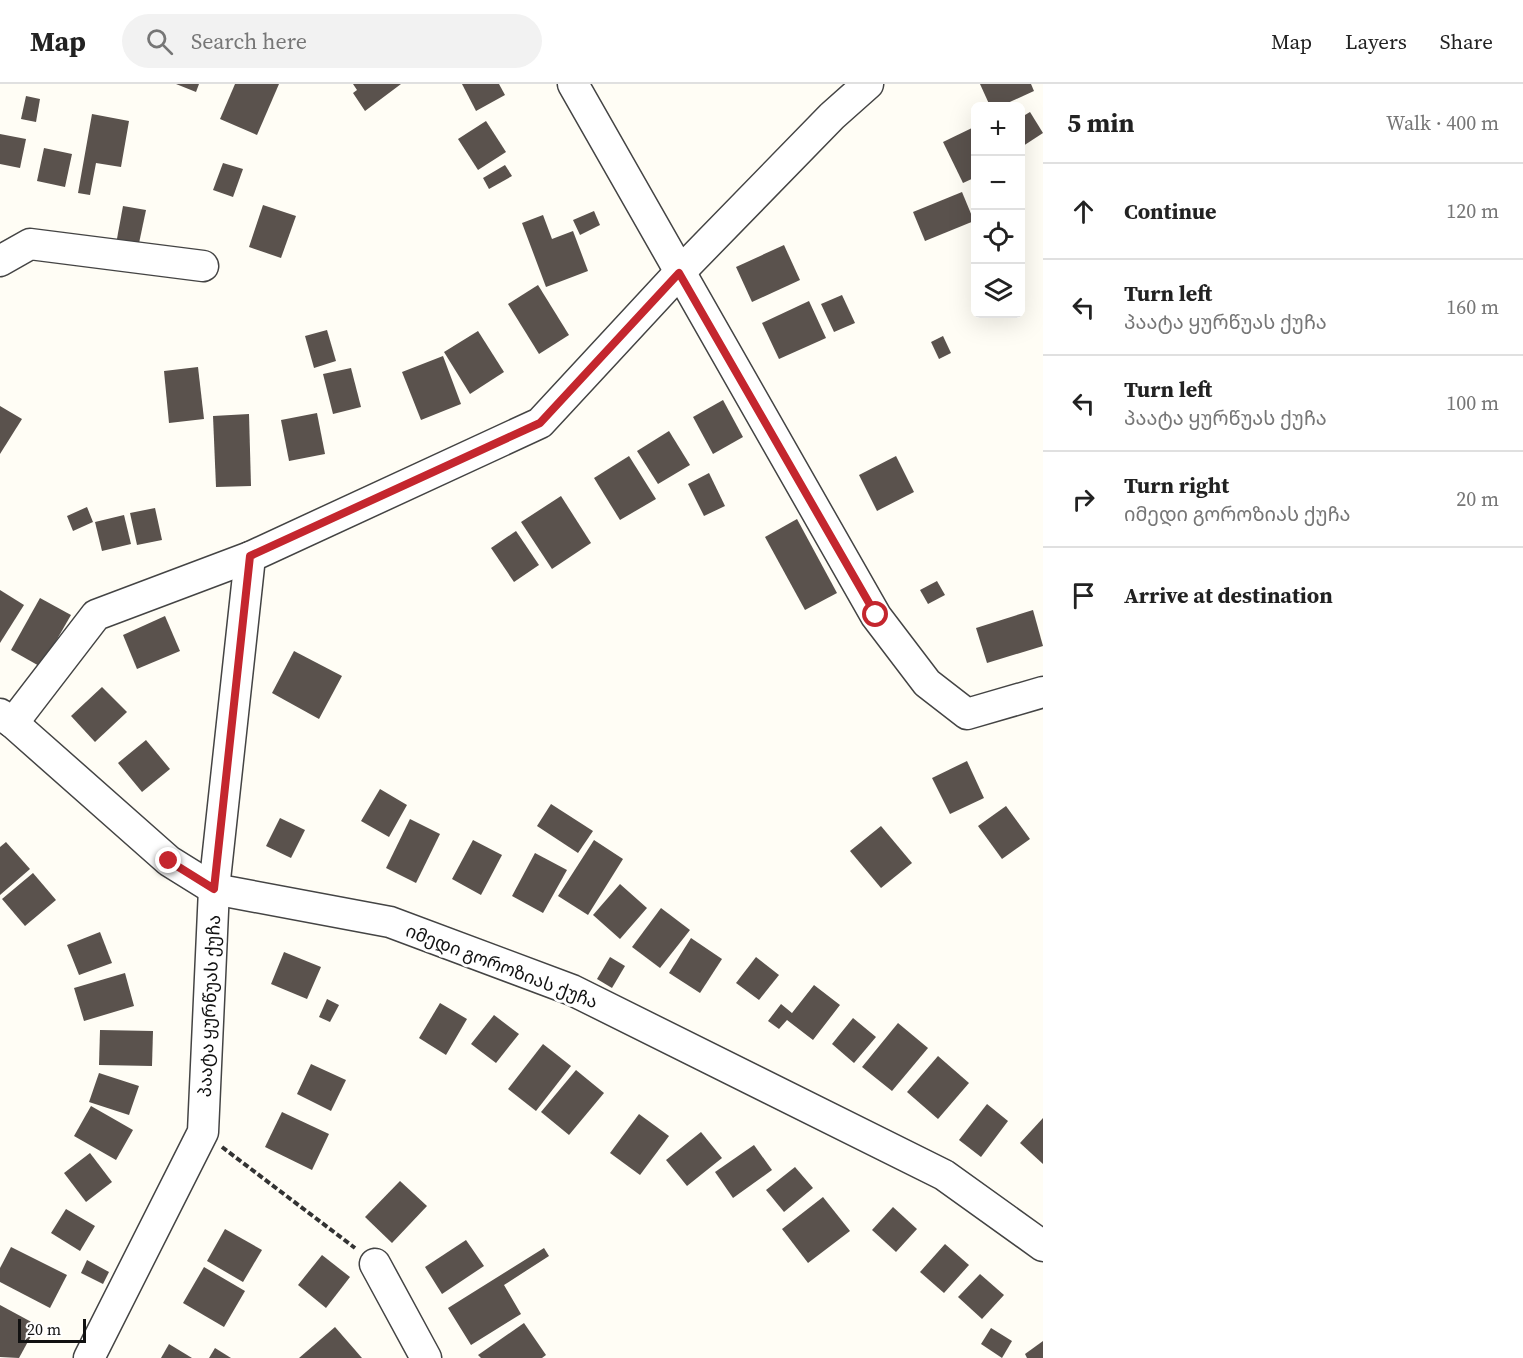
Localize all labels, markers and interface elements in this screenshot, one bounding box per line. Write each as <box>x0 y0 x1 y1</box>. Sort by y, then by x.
search box <box>122 14 542 68</box>
text: Map <box>30 22 86 60</box>
icon: search <box>143 25 176 58</box>
text: Search here <box>191 26 307 56</box>
text: Map <box>1271 27 1312 56</box>
text: Layers <box>1345 27 1407 56</box>
text: Share <box>1440 27 1493 56</box>
map controls <box>971 102 1025 318</box>
button: + <box>971 102 1025 156</box>
text: 5 min <box>1067 105 1134 141</box>
text: Walk · 400 m <box>1386 109 1499 137</box>
button: − <box>971 156 1025 210</box>
icon: ahead <box>1067 195 1100 228</box>
text: Continue <box>1124 196 1217 226</box>
text: 120 m <box>1446 197 1499 225</box>
button: locate <box>971 210 1025 264</box>
button: layers <box>971 264 1025 318</box>
text: Turn left <box>1124 278 1212 308</box>
icon: left <box>1067 291 1100 324</box>
text: 160 m <box>1446 293 1499 321</box>
text: პაატა ყურწუას ქუჩა <box>1124 308 1327 336</box>
text: Turn left <box>1124 374 1212 404</box>
icon: left <box>1067 387 1100 420</box>
text: 100 m <box>1446 389 1499 417</box>
text: პაატა ყურწუას ქუჩა <box>1124 404 1327 432</box>
text: Turn right <box>1124 470 1229 500</box>
icon: right <box>1067 483 1100 516</box>
text: 20 m <box>1456 485 1499 513</box>
text: იმედი გოროზიას ქუჩა <box>1124 500 1351 528</box>
icon: arrive <box>1067 579 1100 612</box>
text: Arrive at destination <box>1124 580 1333 610</box>
route start <box>862 601 888 627</box>
route end <box>155 847 181 873</box>
street label: პაატა ყურწუას ქუჩა <box>192 914 226 1098</box>
street label: იმედი გოროზიას ქუჩა <box>402 918 602 1014</box>
scale bar <box>18 1316 86 1344</box>
text: 20 m <box>27 1318 61 1340</box>

